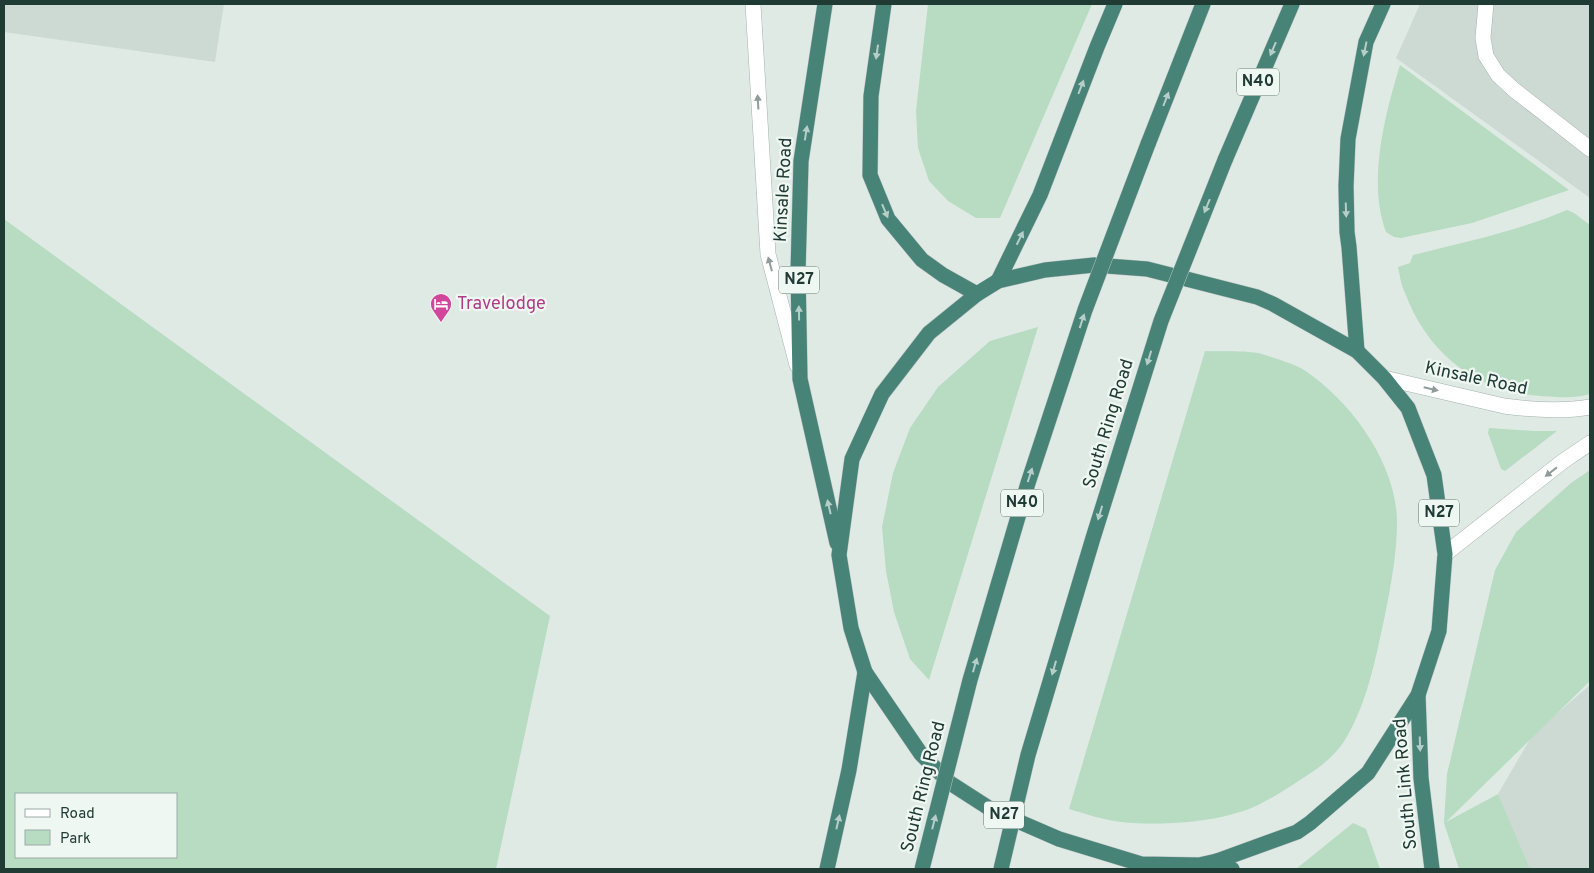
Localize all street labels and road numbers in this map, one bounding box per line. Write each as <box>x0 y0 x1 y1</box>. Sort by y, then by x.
road number: N40 <box>1237 68 1279 95</box>
street label: Kinsale Road <box>770 137 798 243</box>
road number: N27 <box>779 266 819 294</box>
street label: South Ring Road <box>1078 356 1140 492</box>
street label: Kinsale Road <box>1422 357 1530 401</box>
road number: N40 <box>1001 489 1043 516</box>
road number: N27 <box>1419 499 1459 526</box>
street label: South Link Road <box>1389 717 1423 851</box>
street label: South Ring Road <box>897 719 951 855</box>
road number: N27 <box>984 802 1024 828</box>

